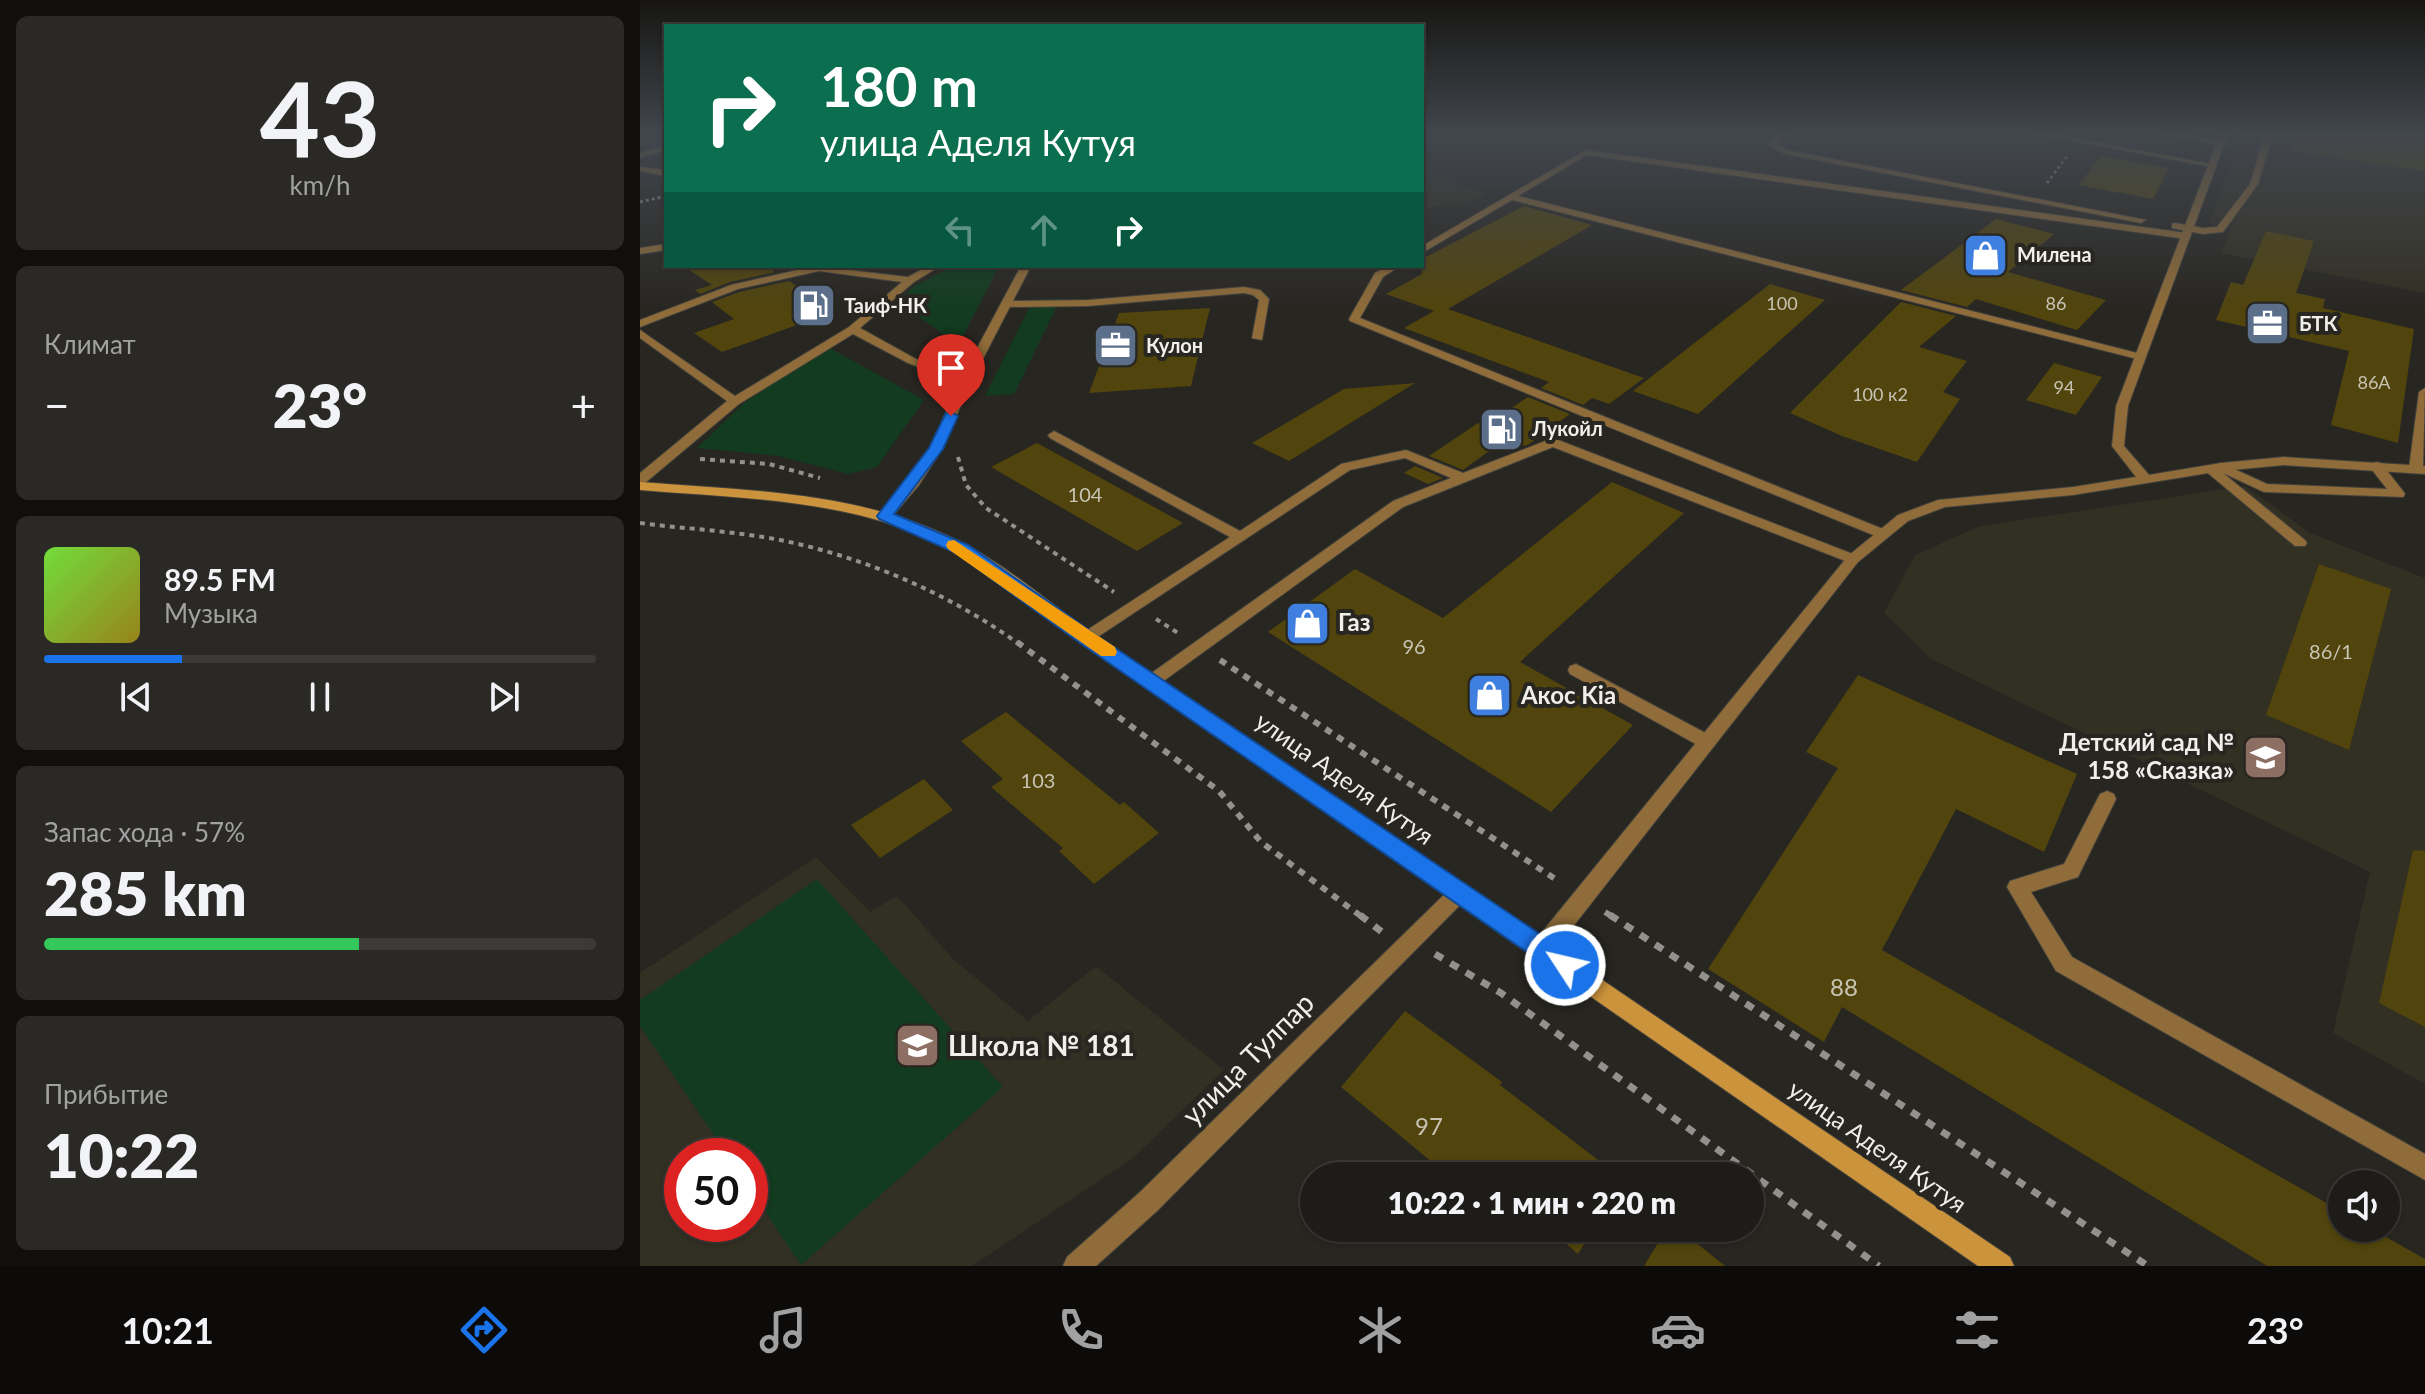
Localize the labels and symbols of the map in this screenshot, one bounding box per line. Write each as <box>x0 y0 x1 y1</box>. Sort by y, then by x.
shop icon: Милена <box>1962 231 2010 279</box>
place label: Милена <box>2017 242 2092 266</box>
fuel station icon: Таиф-НК <box>789 282 837 330</box>
house number: 100 <box>1766 292 1798 314</box>
house number: 86 <box>2046 292 2066 314</box>
place label: Таиф-НК <box>844 293 927 317</box>
office icon: БТК <box>2244 300 2292 348</box>
place label: БТК <box>2299 311 2338 335</box>
office icon: Кулон <box>1091 322 1139 370</box>
place label: Кулон <box>1146 333 1203 357</box>
pin <box>917 334 985 416</box>
house number: 86А <box>2357 371 2391 393</box>
house number: 94 <box>2054 376 2074 398</box>
house number: 100 к2 <box>1852 383 1908 405</box>
fuel station icon: Лукойл <box>1477 405 1525 453</box>
place label: Лукойл <box>1531 416 1603 440</box>
house number: 104 <box>1068 482 1103 506</box>
shop icon: Газ <box>1283 599 1331 647</box>
place label: Газ <box>1338 607 1371 636</box>
house number: 96 <box>1402 634 1426 658</box>
house number: 86/1 <box>2309 639 2353 663</box>
shop icon: Акос Kia <box>1466 672 1514 720</box>
place label: Акос Kia <box>1520 680 1616 709</box>
street label: улица Аделя Кутуя <box>1250 705 1439 850</box>
place label: Детский сад № 158 «Сказка» <box>2059 727 2234 784</box>
school or university icon: Детский сад № 158 «Сказка» <box>2241 733 2289 781</box>
house number: 103 <box>1021 768 1055 792</box>
position arrow <box>1523 923 1607 1007</box>
house number: 88 <box>1830 972 1858 1001</box>
street label: улица Тулпар <box>1174 985 1320 1131</box>
school or university icon: Школа № 181 <box>893 1022 941 1070</box>
place label: Школа № 181 <box>948 1028 1135 1062</box>
street label: улица Аделя Кутуя <box>1783 1073 1972 1218</box>
house number: 97 <box>1415 1111 1443 1140</box>
speed limit sign: 50 <box>664 1138 768 1242</box>

